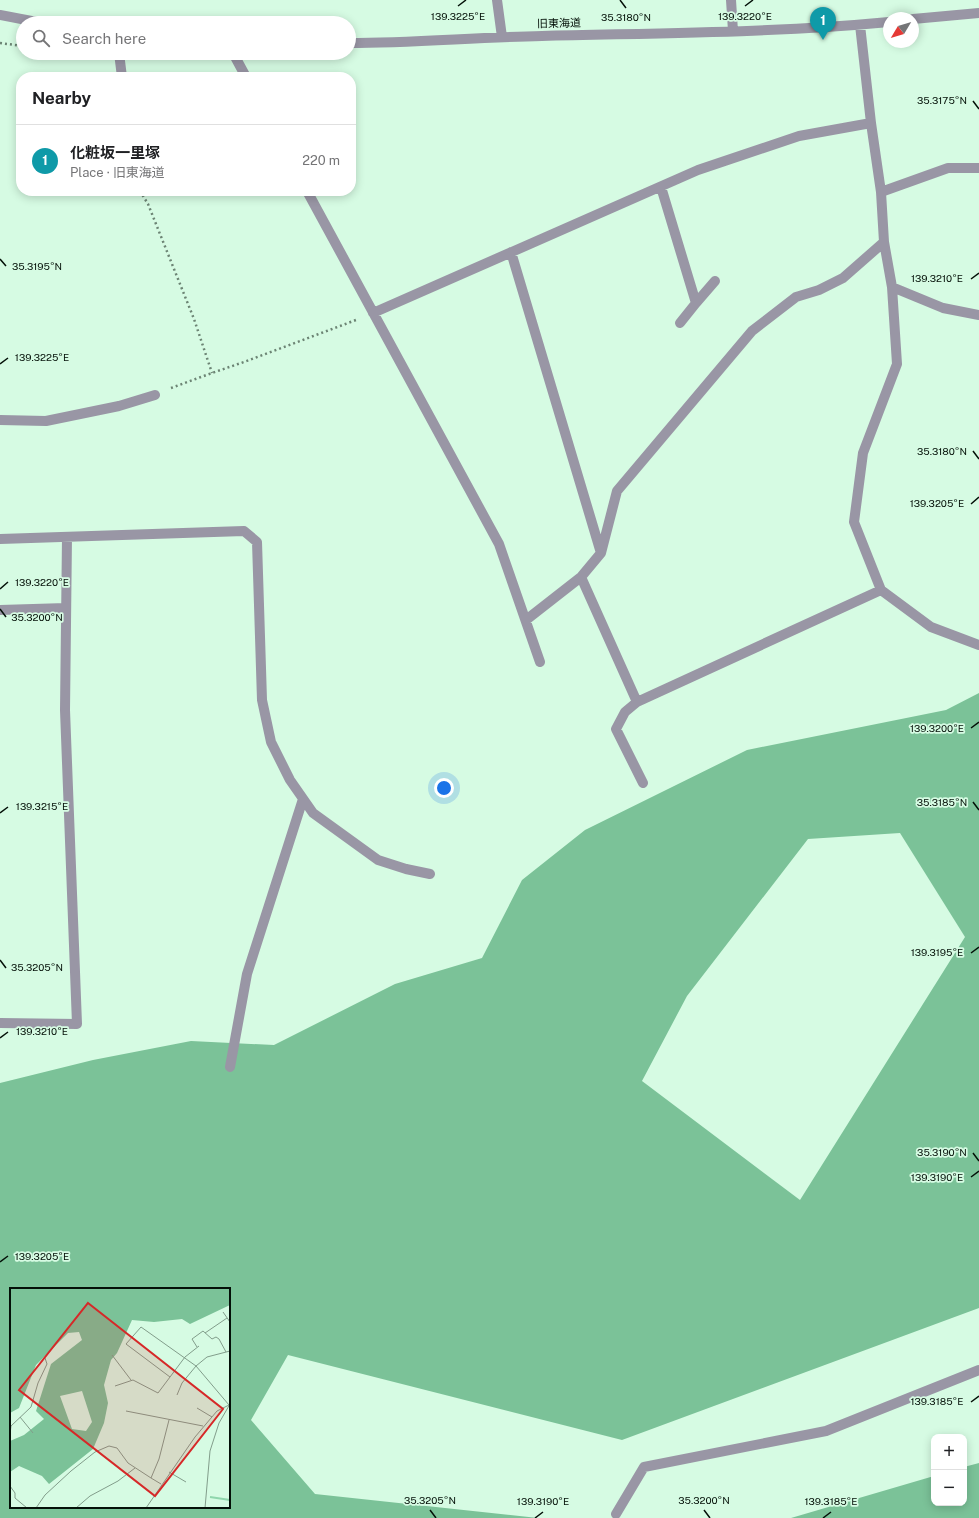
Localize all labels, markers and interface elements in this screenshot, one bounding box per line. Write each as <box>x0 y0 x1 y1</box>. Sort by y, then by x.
pin: 1 <box>810 7 836 40</box>
text: 139.3225°E <box>431 10 485 22</box>
text: 139.3220°E <box>718 10 772 22</box>
text: 35.3180°N <box>601 11 651 23</box>
north arrow <box>883 12 919 48</box>
search box <box>16 16 356 60</box>
street label: 旧東海道 <box>537 17 581 29</box>
icon: search <box>30 27 52 49</box>
text: Search here <box>62 30 146 47</box>
text: Nearby <box>32 88 91 108</box>
text: 35.3175°N <box>917 94 967 106</box>
text: 化粧坂一里塚 <box>70 144 160 161</box>
text: 1 <box>42 153 48 168</box>
text: 220 m <box>302 153 340 168</box>
text: Place · 旧東海道 <box>70 165 165 180</box>
text: 35.3195°N <box>12 260 62 272</box>
text: 139.3210°E <box>911 272 963 284</box>
text: 139.3225°E <box>15 351 69 363</box>
text: 35.3180°N <box>917 445 967 457</box>
text: 139.3205°E <box>910 497 964 509</box>
text: 139.3220°E <box>15 576 69 588</box>
text: 35.3200°N <box>11 611 63 623</box>
text: 139.3200°E <box>910 722 964 734</box>
your location <box>434 778 454 798</box>
text: 35.3185°N <box>917 796 967 808</box>
text: 139.3215°E <box>16 800 68 812</box>
text: 139.3195°E <box>911 946 963 958</box>
text: 35.3205°N <box>11 961 63 973</box>
text: 139.3210°E <box>16 1025 68 1037</box>
text: 35.3190°N <box>917 1146 967 1158</box>
text: 139.3190°E <box>911 1171 963 1183</box>
text: 139.3205°E <box>15 1250 69 1262</box>
inset map <box>10 1288 230 1508</box>
text: 139.3185°E <box>911 1395 963 1407</box>
map controls <box>931 1434 967 1506</box>
button: + <box>931 1434 967 1470</box>
button: − <box>931 1470 967 1506</box>
text: 35.3205°N <box>404 1494 456 1506</box>
text: 35.3200°N <box>678 1494 730 1506</box>
text: 139.3190°E <box>517 1495 569 1507</box>
text: 139.3185°E <box>805 1495 857 1507</box>

